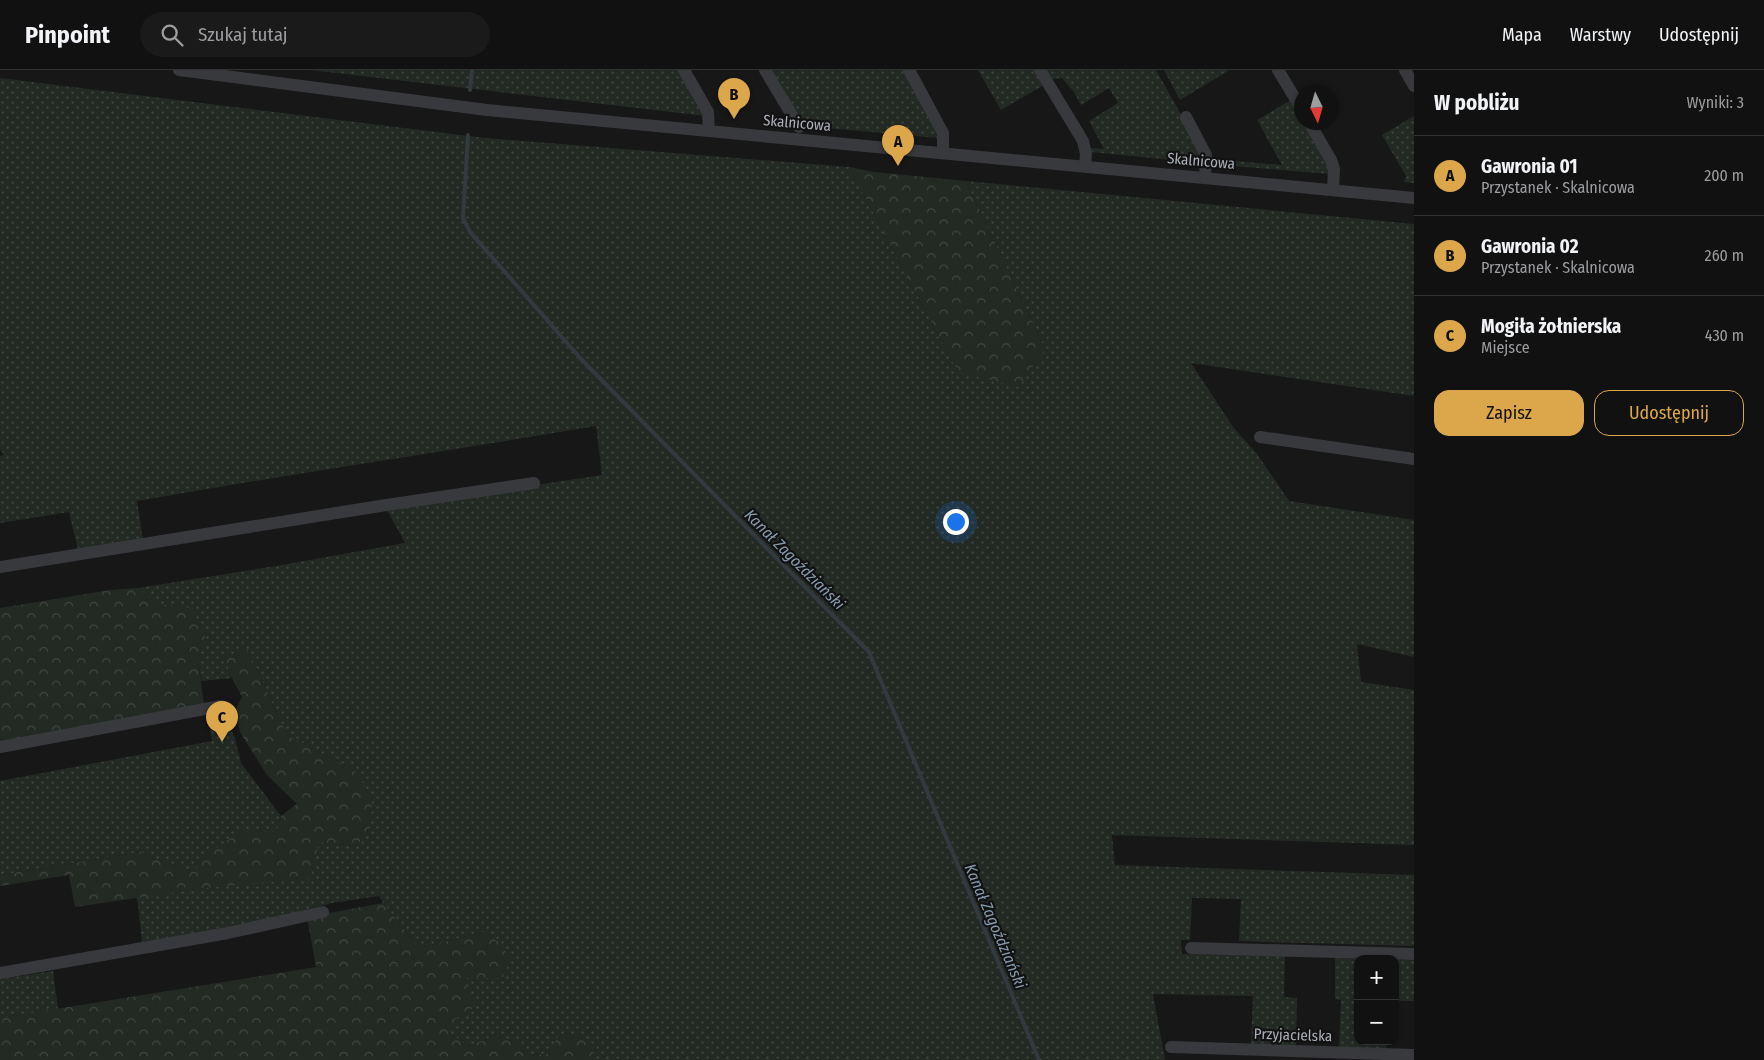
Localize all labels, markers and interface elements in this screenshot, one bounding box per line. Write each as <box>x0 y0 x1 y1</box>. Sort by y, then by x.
search box <box>140 12 490 57</box>
text: Pinpoint <box>25 21 110 49</box>
icon: search <box>158 21 186 49</box>
text: Szukaj tutaj <box>198 23 288 46</box>
text: Mapa <box>1502 24 1542 46</box>
text: Warstwy <box>1570 24 1631 46</box>
text: Udostępnij <box>1659 24 1739 46</box>
pin: B <box>718 78 750 119</box>
north arrow <box>1294 85 1339 130</box>
text: W pobliżu <box>1434 90 1519 116</box>
text: Wyniki: 3 <box>1687 93 1744 112</box>
street label: Skalnicowa <box>762 111 832 135</box>
pin: A <box>882 125 914 166</box>
street label: Skalnicowa <box>1166 149 1236 173</box>
text: Gawronia 01 <box>1481 155 1577 178</box>
text: A <box>1446 166 1454 185</box>
text: 200 m <box>1704 166 1744 185</box>
text: Przystanek · Skalnicowa <box>1481 178 1635 197</box>
text: Gawronia 02 <box>1481 235 1578 258</box>
text: B <box>1446 246 1454 265</box>
text: 260 m <box>1705 246 1744 265</box>
text: Przystanek · Skalnicowa <box>1481 258 1635 277</box>
text: Mogiła żołnierska <box>1481 315 1621 338</box>
text: C <box>1446 326 1454 345</box>
text: 430 m <box>1705 326 1744 345</box>
text: Miejsce <box>1481 338 1530 357</box>
button: Zapisz <box>1434 390 1584 436</box>
button: Udostępnij <box>1594 390 1744 436</box>
water label: Kanał Zagoździański <box>741 505 849 613</box>
your location <box>943 509 969 535</box>
pin: C <box>206 701 238 742</box>
water label: Kanał Zagoździański <box>961 861 1030 991</box>
map controls <box>1354 955 1399 1045</box>
button: + <box>1354 955 1399 1000</box>
button: − <box>1354 1000 1399 1045</box>
street label: Przyjacielska <box>1253 1025 1333 1045</box>

